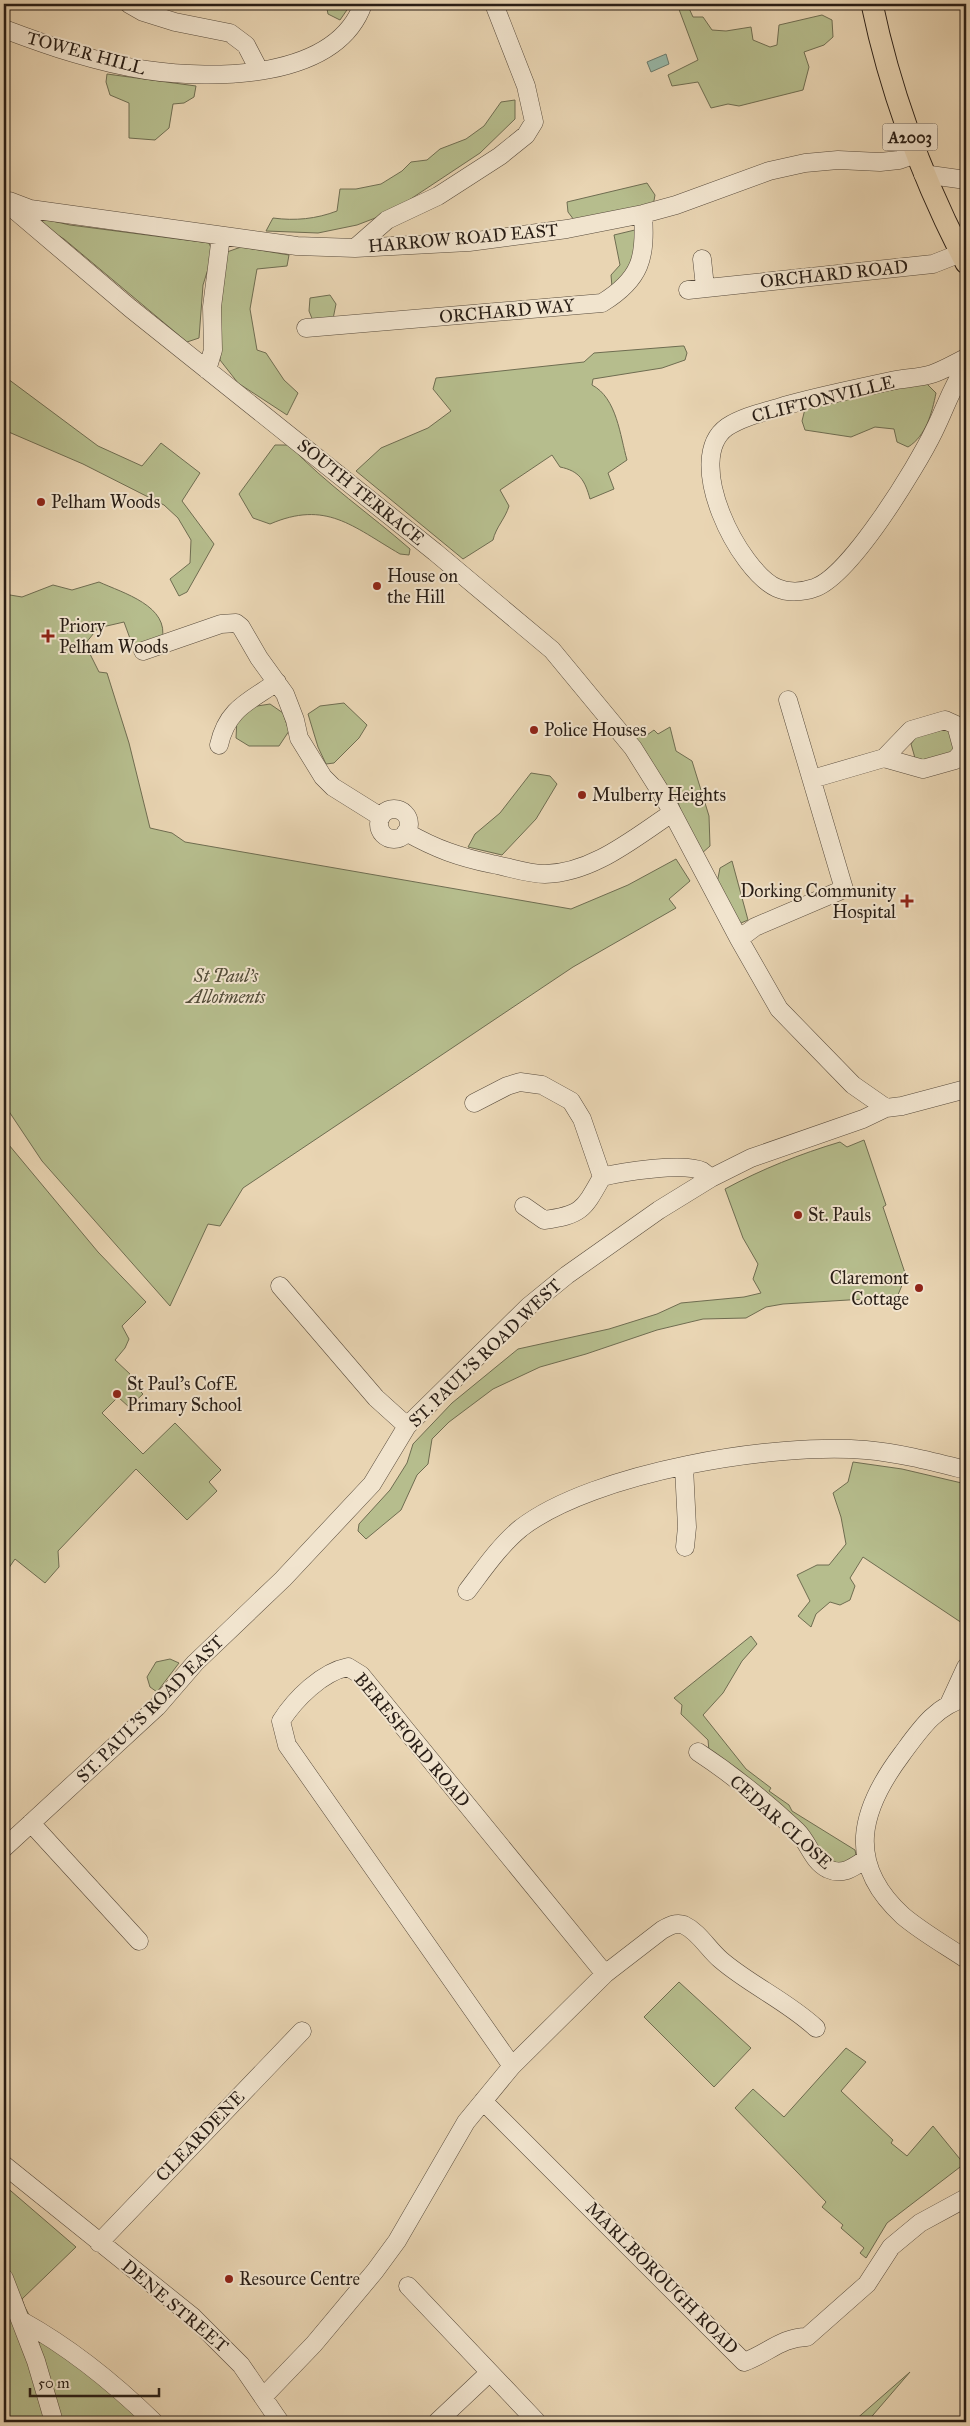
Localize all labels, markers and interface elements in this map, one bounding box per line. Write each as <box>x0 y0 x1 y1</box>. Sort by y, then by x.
street label: TOWER HILL <box>24 27 149 80</box>
road number: A2003 <box>882 124 938 150</box>
street label: HARROW ROAD EAST <box>367 219 559 257</box>
street label: ORCHARD ROAD <box>759 255 909 293</box>
street label: ORCHARD WAY <box>438 294 576 328</box>
street label: CLIFTONVILLE <box>749 371 897 427</box>
street label: SOUTH TERRACE <box>293 434 429 550</box>
place label: Pelham Woods <box>51 491 160 513</box>
marker: Pelham Woods <box>35 496 47 508</box>
place label: House on the Hill <box>387 565 458 608</box>
marker: House on the Hill <box>371 580 383 592</box>
place label: Priory Pelham Woods <box>59 615 168 658</box>
marker: Priory Pelham Woods <box>41 629 55 643</box>
place label: Police Houses <box>544 719 647 741</box>
marker: Police Houses <box>528 724 540 736</box>
place label: Mulberry Heights <box>592 784 726 807</box>
marker: Mulberry Heights <box>576 789 588 801</box>
place label: Dorking Community Hospital <box>740 880 897 923</box>
marker: Dorking Community Hospital <box>900 894 914 908</box>
park label: St Paul's Allotments <box>185 965 266 1008</box>
place label: St. Pauls <box>808 1204 871 1226</box>
marker: St. Pauls <box>792 1209 804 1221</box>
place label: Claremont Cottage <box>830 1267 910 1311</box>
street label: ST. PAUL'S ROAD WEST <box>404 1274 566 1432</box>
marker: Claremont Cottage <box>913 1282 925 1294</box>
place label: St Paul's CofE Primary School <box>127 1373 242 1416</box>
marker: St Paul's CofE Primary School <box>111 1388 123 1400</box>
street label: ST. PAUL'S ROAD EAST <box>72 1631 228 1787</box>
street label: BERESFORD ROAD <box>349 1668 475 1812</box>
street label: CEDAR CLOSE <box>725 1770 837 1874</box>
street label: CLEARDENE <box>151 2086 249 2186</box>
street label: MARLBOROUGH ROAD <box>581 2197 743 2359</box>
street label: DENE STREET <box>117 2255 233 2357</box>
place label: Resource Centre <box>239 2268 360 2290</box>
marker: Resource Centre <box>223 2273 235 2285</box>
scale bar <box>30 2366 159 2398</box>
text: 50 m <box>38 2374 70 2392</box>

